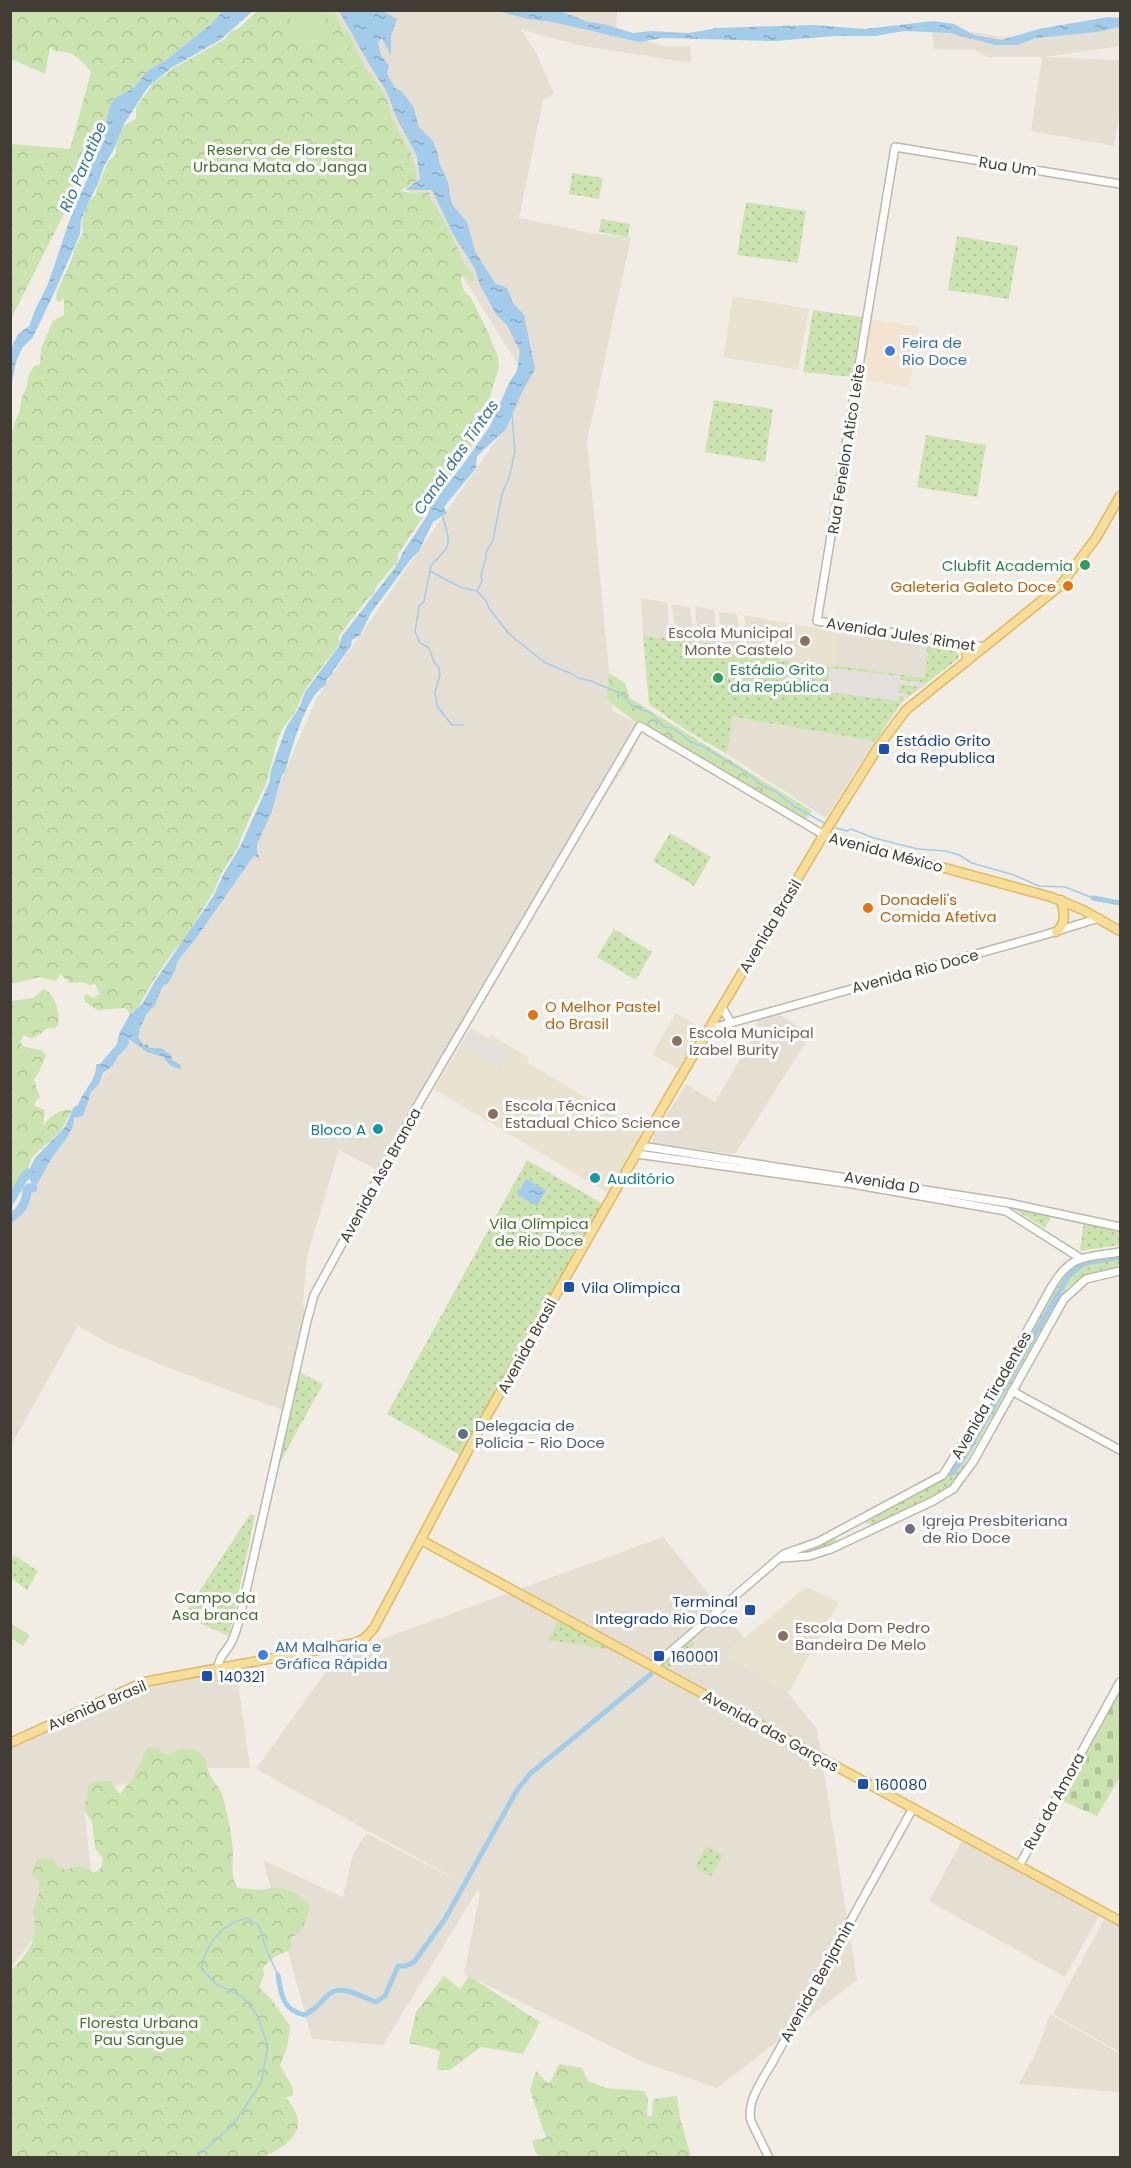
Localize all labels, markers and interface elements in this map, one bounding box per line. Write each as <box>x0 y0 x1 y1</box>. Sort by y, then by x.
water label: Rio Paratibe <box>54 118 112 216</box>
park label: Reserva de Floresta Urbana Mata do Janga <box>193 139 367 177</box>
street label: Rua Um <box>977 151 1039 181</box>
place label: Feira de Rio Doce <box>902 332 967 370</box>
marker: Feira de Rio Doce <box>883 344 897 358</box>
street label: Rua Fenelon Atico Leite <box>822 363 870 535</box>
water label: Canal das Tintas <box>408 395 504 519</box>
place label: Clubfit Academia <box>942 555 1073 576</box>
marker: Clubfit Academia <box>1078 558 1092 572</box>
place label: Galeteria Galeto Doce <box>891 576 1056 597</box>
marker: Galeteria Galeto Doce <box>1061 579 1075 593</box>
street label: Avenida Jules Rimet <box>825 612 977 656</box>
place label: Escola Municipal Monte Castelo <box>668 622 793 660</box>
marker: Escola Municipal Monte Castelo <box>798 634 812 648</box>
place label: Estádio Grito da República <box>730 659 829 697</box>
marker: Estádio Grito da República <box>711 671 725 685</box>
place label: Estádio Grito da Republica <box>896 730 995 768</box>
marker: Estádio Grito da Republica <box>877 742 891 756</box>
street label: Avenida México <box>827 827 945 877</box>
street label: Avenida Brasil <box>734 875 806 977</box>
place label: Donadeli's Comida Afetiva <box>880 889 997 927</box>
marker: Donadeli's Comida Afetiva <box>861 901 875 915</box>
street label: Avenida Rio Doce <box>849 944 981 998</box>
place label: O Melhor Pastel do Brasil <box>545 996 661 1034</box>
marker: O Melhor Pastel do Brasil <box>526 1008 540 1022</box>
place label: Escola Municipal Izabel Burity <box>689 1022 814 1060</box>
marker: Escola Municipal Izabel Burity <box>670 1034 684 1048</box>
place label: Escola Técnica Estadual Chico Science <box>505 1095 680 1133</box>
street label: Avenida Asa Branca <box>334 1104 426 1246</box>
marker: Escola Técnica Estadual Chico Science <box>486 1107 500 1121</box>
place label: Bloco A <box>311 1119 366 1140</box>
marker: Bloco A <box>371 1122 385 1136</box>
street label: Avenida D <box>843 1166 921 1198</box>
place label: Auditório <box>607 1168 675 1189</box>
marker: Auditório <box>588 1171 602 1185</box>
park label: Vila Olímpica de Rio Doce <box>489 1213 589 1251</box>
place label: Vila Olímpica <box>581 1277 680 1298</box>
marker: Vila Olímpica <box>562 1280 576 1294</box>
street label: Avenida Brasil <box>492 1295 562 1397</box>
street label: Avenida Tiradentes <box>946 1327 1036 1463</box>
place label: Delegacia de Polícia - Rio Doce <box>475 1415 605 1453</box>
marker: Delegacia de Polícia - Rio Doce <box>456 1427 470 1441</box>
place label: Igreja Presbiteriana de Rio Doce <box>922 1510 1068 1548</box>
marker: Igreja Presbiteriana de Rio Doce <box>903 1522 917 1536</box>
park label: Campo da Asa branca <box>172 1587 258 1625</box>
place label: Terminal Integrado Rio Doce <box>595 1591 738 1629</box>
marker: Terminal Integrado Rio Doce <box>743 1603 757 1617</box>
place label: Escola Dom Pedro Bandeira De Melo <box>795 1617 930 1655</box>
marker: Escola Dom Pedro Bandeira De Melo <box>776 1629 790 1643</box>
place label: AM Malharia e Gráfica Rápida <box>275 1636 388 1674</box>
place label: 160001 <box>671 1646 718 1667</box>
marker: AM Malharia e Gráfica Rápida <box>256 1648 270 1662</box>
marker: 160001 <box>652 1649 666 1663</box>
place label: 140321 <box>219 1666 265 1687</box>
marker: 140321 <box>200 1669 214 1683</box>
street label: Avenida Brasil <box>44 1675 150 1735</box>
street label: Avenida das Garças <box>699 1685 843 1777</box>
street label: Rua da Amora <box>1019 1749 1089 1853</box>
place label: 160080 <box>875 1774 927 1795</box>
marker: 160080 <box>856 1777 870 1791</box>
street label: Avenida Benjamin <box>775 1916 859 2046</box>
park label: Floresta Urbana Pau Sangue <box>80 2012 198 2050</box>

